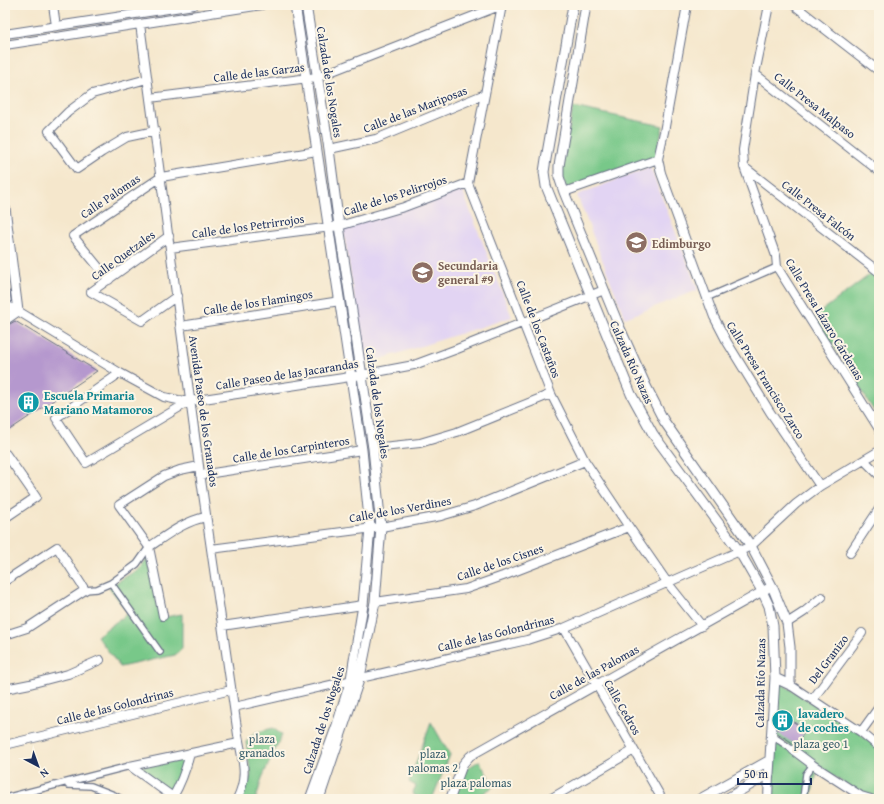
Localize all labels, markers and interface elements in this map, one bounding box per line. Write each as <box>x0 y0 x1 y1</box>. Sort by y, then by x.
street label: Calzada de los Nogales <box>313 25 347 139</box>
street label: Calle de las Garzas <box>212 58 306 86</box>
street label: Calle Presa Malpaso <box>771 68 859 142</box>
street label: Calle de las Mariposas <box>361 81 470 137</box>
street label: Calle Palomas <box>77 170 144 222</box>
street label: Calle de los Pelirrojos <box>341 170 449 220</box>
street label: Calle Presa Falcón <box>778 176 860 244</box>
street label: Calle de los Petrirrojos <box>191 210 306 242</box>
street label: Calle Quetzales <box>87 226 159 284</box>
school or university icon: Edimburgo <box>624 230 650 256</box>
place label: Edimburgo <box>652 235 712 252</box>
street label: Calle Presa Lázaro Cárdenas <box>782 255 868 383</box>
place label: Secundaria general #9 <box>438 257 499 288</box>
school or university icon: Secundaria general #9 <box>409 259 435 285</box>
street label: Calle de los Castaños <box>513 278 566 380</box>
street label: Calle de los Flamingos <box>202 285 314 319</box>
street label: Calzada Río Nazas <box>606 318 658 407</box>
street label: Calle Presa Francisco Zarco <box>723 318 809 442</box>
street label: Avenida Paseo de los Granados <box>185 334 223 488</box>
street label: Calzada de los Nogales <box>362 346 394 460</box>
street label: Calle Paseo de las Jacarandas <box>214 354 360 394</box>
place label: Escuela Primaria Mariano Matamoros <box>44 387 153 418</box>
building icon: Escuela Primaria Mariano Matamoros <box>15 389 41 415</box>
street label: Calle de los Carpinteros <box>231 431 351 467</box>
street label: Calle de los Verdines <box>348 492 453 526</box>
street label: Calle de los Cisnes <box>454 539 546 585</box>
street label: Calle de las Golondrinas <box>436 610 556 656</box>
street label: Del Granizo <box>804 631 852 687</box>
street label: Calzada Río Nazas <box>751 638 769 728</box>
street label: Calle de las Palomas <box>546 640 642 704</box>
street label: Calzada de los Nogales <box>298 664 348 776</box>
street label: Calle Cedros <box>600 676 646 738</box>
street label: Calle de las Golondrinas <box>55 683 175 729</box>
place label: lavadero de coches <box>798 705 849 736</box>
building icon: lavadero de coches <box>769 707 795 733</box>
park label: plaza granados <box>239 730 285 761</box>
park label: plaza geo 1 <box>793 735 849 752</box>
park label: plaza palomas 2 <box>408 745 458 776</box>
north arrow <box>18 746 58 786</box>
scale bar <box>738 760 811 786</box>
text: N <box>36 765 53 782</box>
text: 50 m <box>744 765 768 782</box>
park label: plaza palomas <box>441 774 512 791</box>

